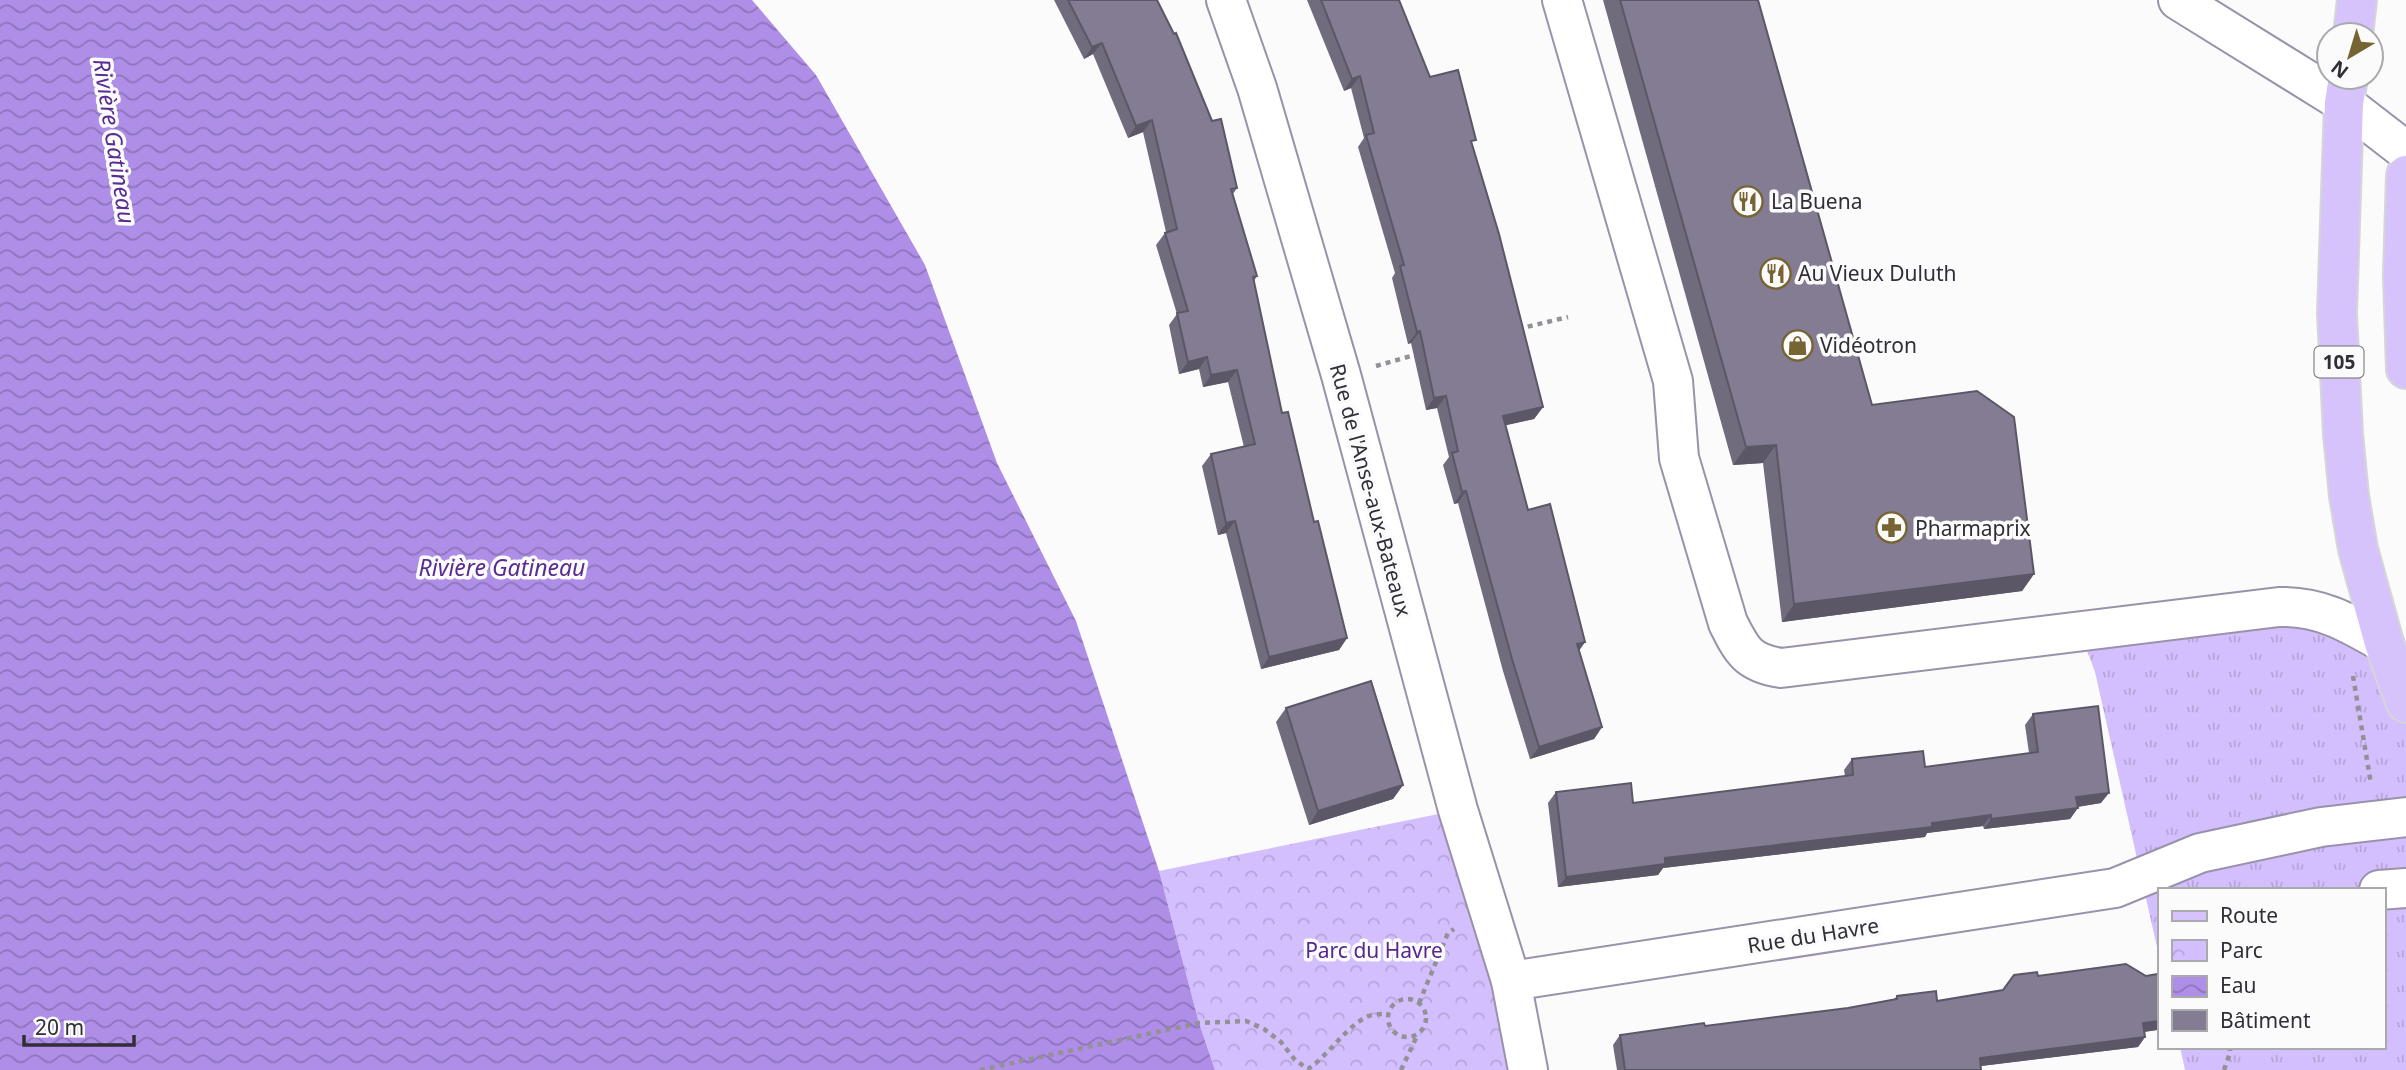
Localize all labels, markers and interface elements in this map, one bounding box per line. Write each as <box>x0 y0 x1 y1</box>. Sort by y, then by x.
north arrow <box>2315 21 2385 91</box>
text: N <box>2325 54 2354 84</box>
water label: Rivière Gatineau <box>86 56 144 226</box>
restaurant icon: La Buena <box>1731 184 1765 218</box>
place label: La Buena <box>1771 187 1862 215</box>
restaurant icon: Au Vieux Duluth <box>1758 256 1792 290</box>
place label: Au Vieux Duluth <box>1798 259 1957 287</box>
shop icon: Vidéotron <box>1780 328 1814 362</box>
place label: Vidéotron <box>1820 331 1917 359</box>
road number: 105 <box>2314 346 2364 378</box>
street label: Rue de l'Anse-aux-Bateaux <box>1324 360 1418 620</box>
pharmacy icon: Pharmaprix <box>1875 511 1909 545</box>
place label: Pharmaprix <box>1915 514 2031 542</box>
water label: Rivière Gatineau <box>419 551 585 583</box>
legend <box>2158 888 2385 1049</box>
text: Route <box>2220 901 2278 929</box>
street label: Rue du Havre <box>1745 911 1881 959</box>
park label: Parc du Havre <box>1305 936 1443 964</box>
text: Parc <box>2220 936 2263 964</box>
text: Eau <box>2220 971 2256 999</box>
scale bar <box>24 1004 135 1048</box>
text: Bâtiment <box>2220 1006 2311 1034</box>
text: 20 m <box>35 1013 84 1041</box>

